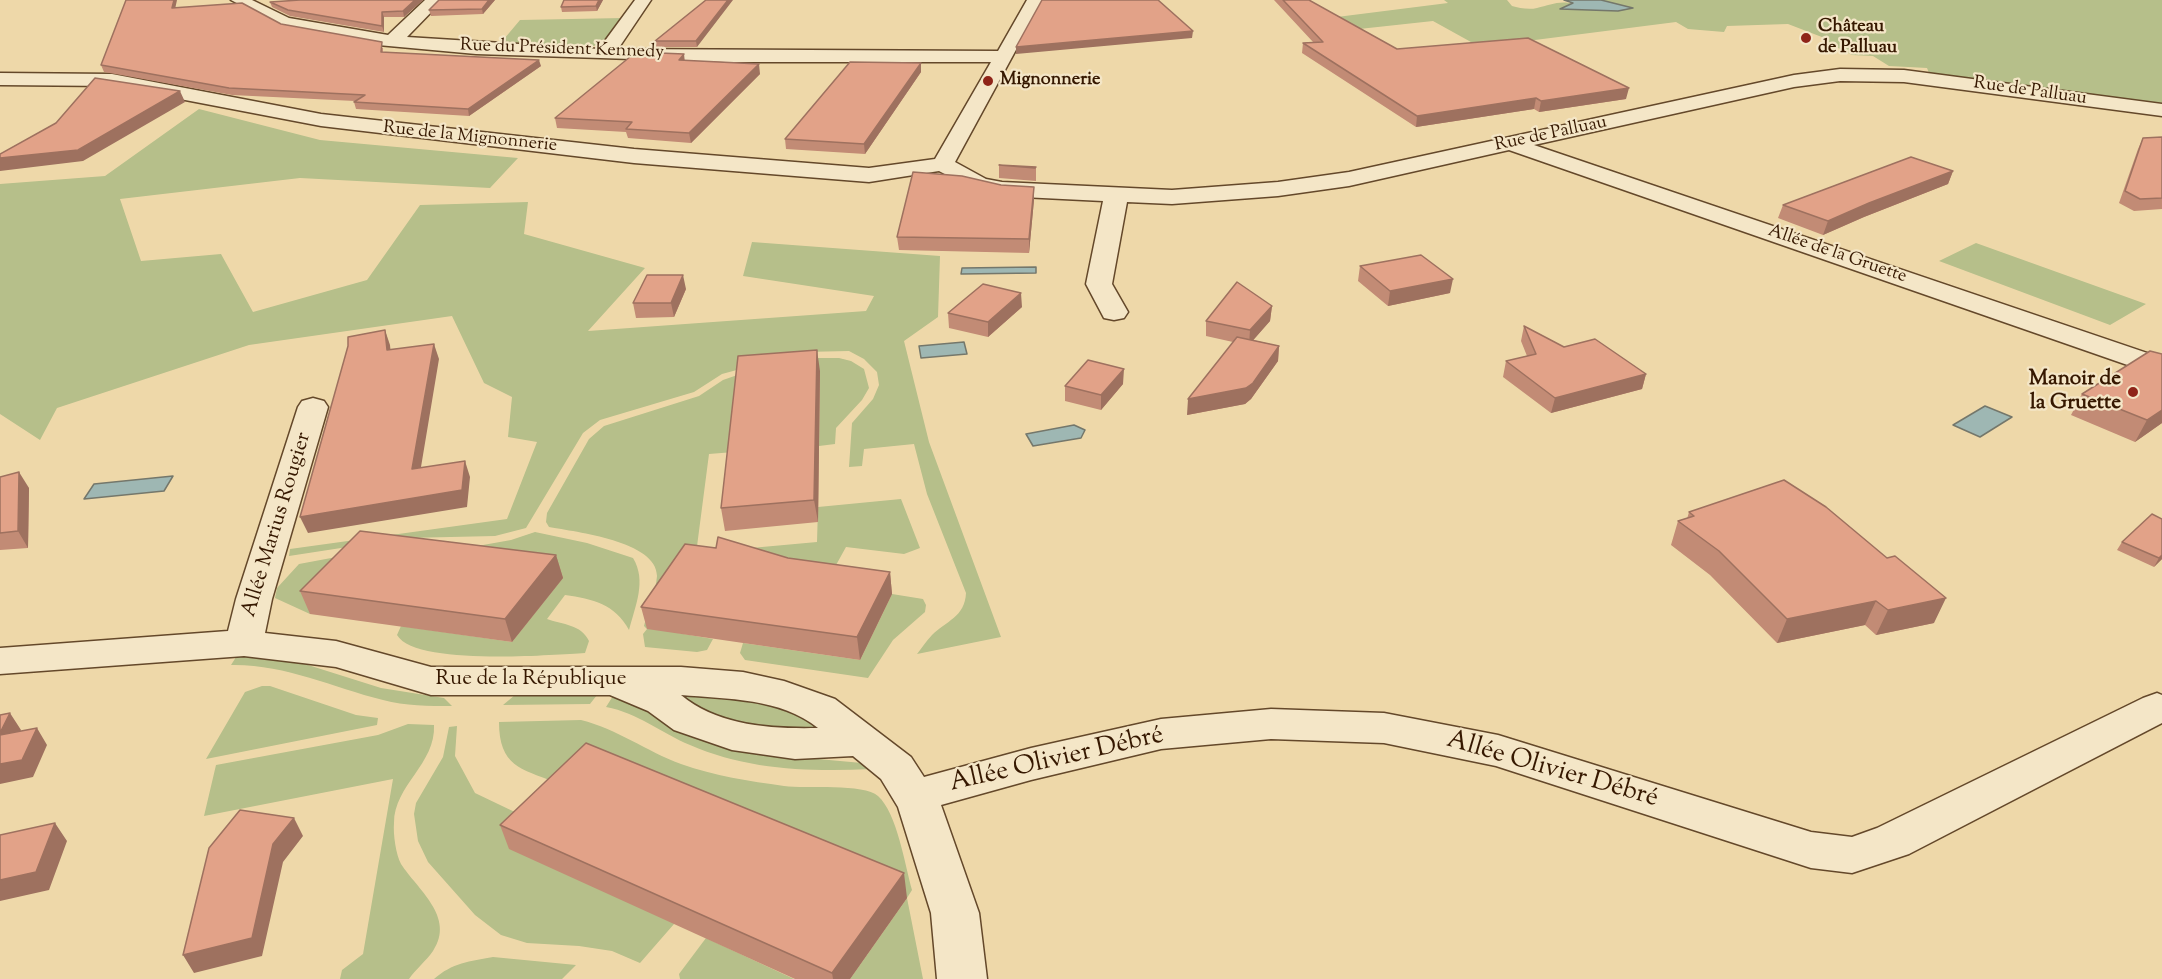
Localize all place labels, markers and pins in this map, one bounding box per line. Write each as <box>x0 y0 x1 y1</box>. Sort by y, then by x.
place label: Château de Palluau <box>1818 17 1897 60</box>
marker: Château de Palluau <box>1799 31 1813 45</box>
place label: Mignonnerie <box>1000 70 1100 92</box>
marker: Mignonnerie <box>981 74 995 88</box>
place label: Manoir de la Gruette <box>2029 367 2121 417</box>
marker: Manoir de la Gruette <box>2126 385 2140 399</box>

